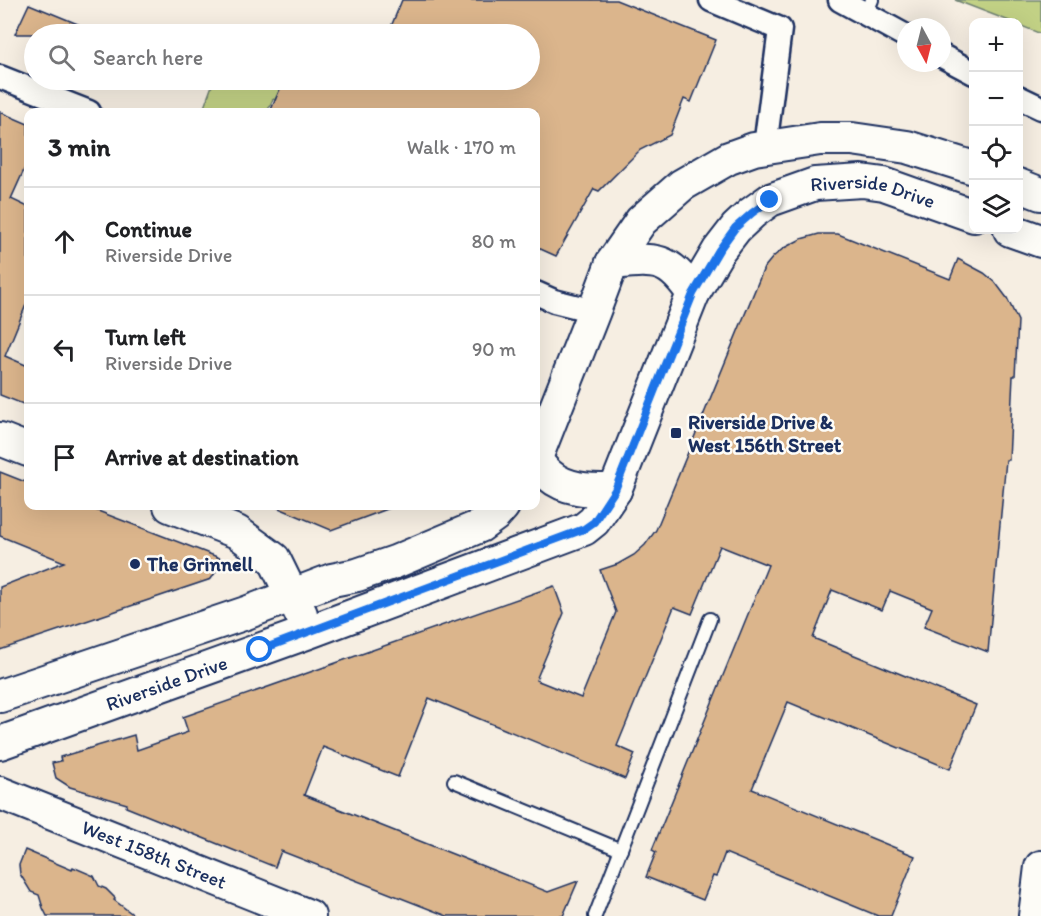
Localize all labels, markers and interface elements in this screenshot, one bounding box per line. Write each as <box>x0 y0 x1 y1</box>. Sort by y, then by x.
north arrow <box>897 18 951 72</box>
map controls <box>969 18 1023 234</box>
button: + <box>969 18 1023 72</box>
search box <box>24 24 540 90</box>
icon: search <box>45 41 78 74</box>
text: Search here <box>93 44 203 71</box>
button: − <box>969 72 1023 126</box>
button: locate <box>969 126 1023 180</box>
text: 3 min <box>48 131 110 163</box>
text: Walk · 170 m <box>407 135 516 159</box>
street label: Riverside Drive <box>810 169 938 213</box>
button: layers <box>969 180 1023 234</box>
route end <box>756 186 782 212</box>
text: Continue <box>105 216 192 243</box>
icon: ahead <box>48 225 81 258</box>
text: 80 m <box>471 229 516 253</box>
text: Riverside Drive <box>105 243 232 267</box>
text: Turn left <box>105 324 186 351</box>
icon: left <box>48 333 81 366</box>
text: 90 m <box>472 337 516 361</box>
text: Riverside Drive <box>105 351 232 375</box>
place label: Riverside Drive & West 156th Street <box>688 410 842 457</box>
marker: Riverside Drive & West 156th Street <box>669 426 683 440</box>
icon: arrive <box>48 441 81 474</box>
text: Arrive at destination <box>105 444 299 471</box>
place label: The Grinnell <box>146 552 253 576</box>
marker: The Grinnell <box>128 557 142 571</box>
route start <box>246 636 272 662</box>
street label: Riverside Drive <box>103 650 231 716</box>
street label: West 158th Street <box>78 815 230 894</box>

